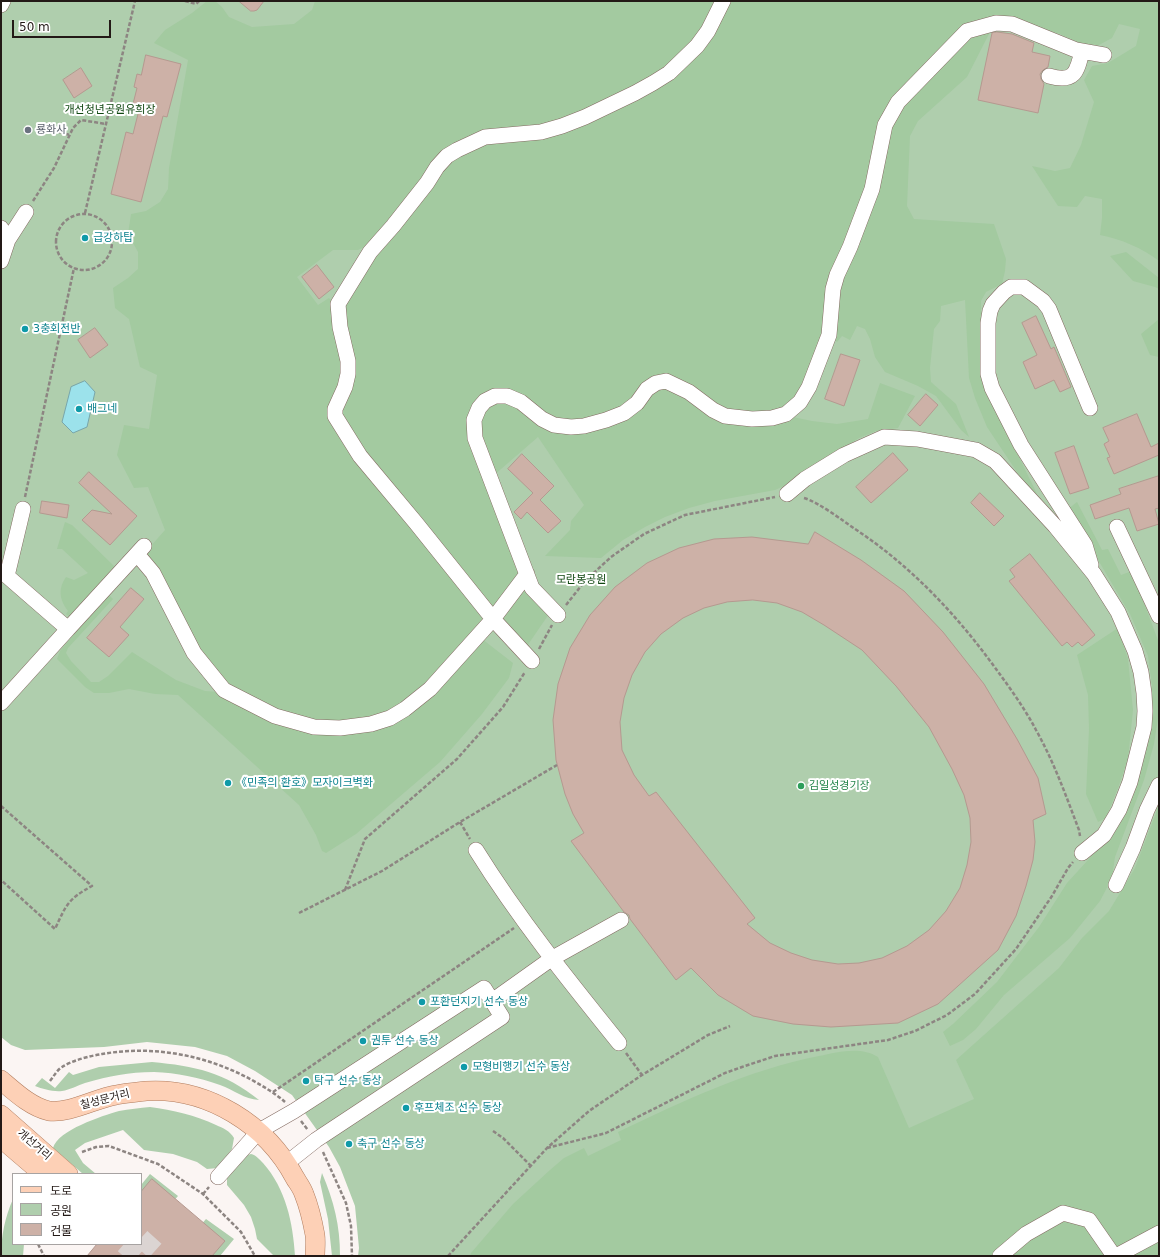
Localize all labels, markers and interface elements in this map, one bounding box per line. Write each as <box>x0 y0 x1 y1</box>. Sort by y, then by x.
scale bar <box>14 12 113 38</box>
text: 50 m <box>19 20 50 34</box>
park label: 개선청년공원유희장 <box>64 103 156 117</box>
place label: 룡화사 <box>36 123 66 137</box>
marker: 룡화사 <box>23 125 33 135</box>
place label: 급강하탑 <box>93 231 133 245</box>
marker: 급강하탑 <box>80 233 90 243</box>
place label: 3충회전반 <box>33 322 80 336</box>
marker: 3충회전반 <box>20 324 30 334</box>
place label: 배그네 <box>87 402 117 416</box>
marker: 배그네 <box>74 404 84 414</box>
park label: 모란봉공원 <box>556 573 606 587</box>
place label: 《민족의 환호》모자이크벽화 <box>236 776 373 790</box>
marker: 《민족의 환호》모자이크벽화 <box>223 778 233 788</box>
place label: 김일성경기장 <box>809 779 870 793</box>
marker: 김일성경기장 <box>796 781 806 791</box>
place label: 포환던지기 선수 동상 <box>430 995 528 1009</box>
marker: 포환던지기 선수 동상 <box>417 997 427 1007</box>
place label: 권투 선수 동상 <box>371 1034 439 1048</box>
marker: 권투 선수 동상 <box>358 1036 368 1046</box>
place label: 모형비행기 선수 동상 <box>472 1060 570 1074</box>
marker: 모형비행기 선수 동상 <box>459 1062 469 1072</box>
place label: 탁구 선수 동상 <box>314 1074 382 1088</box>
marker: 탁구 선수 동상 <box>301 1076 311 1086</box>
street label: 칠성문거리 <box>79 1087 131 1113</box>
place label: 후프체조 선수 동상 <box>414 1101 502 1115</box>
marker: 후프체조 선수 동상 <box>401 1103 411 1113</box>
street label: 개선거리 <box>14 1127 54 1163</box>
place label: 축구 선수 동상 <box>357 1137 425 1151</box>
marker: 축구 선수 동상 <box>344 1139 354 1149</box>
legend <box>12 1173 142 1245</box>
text: 도로 <box>50 1184 72 1198</box>
text: 공원 <box>50 1204 72 1218</box>
text: 건물 <box>50 1224 72 1238</box>

